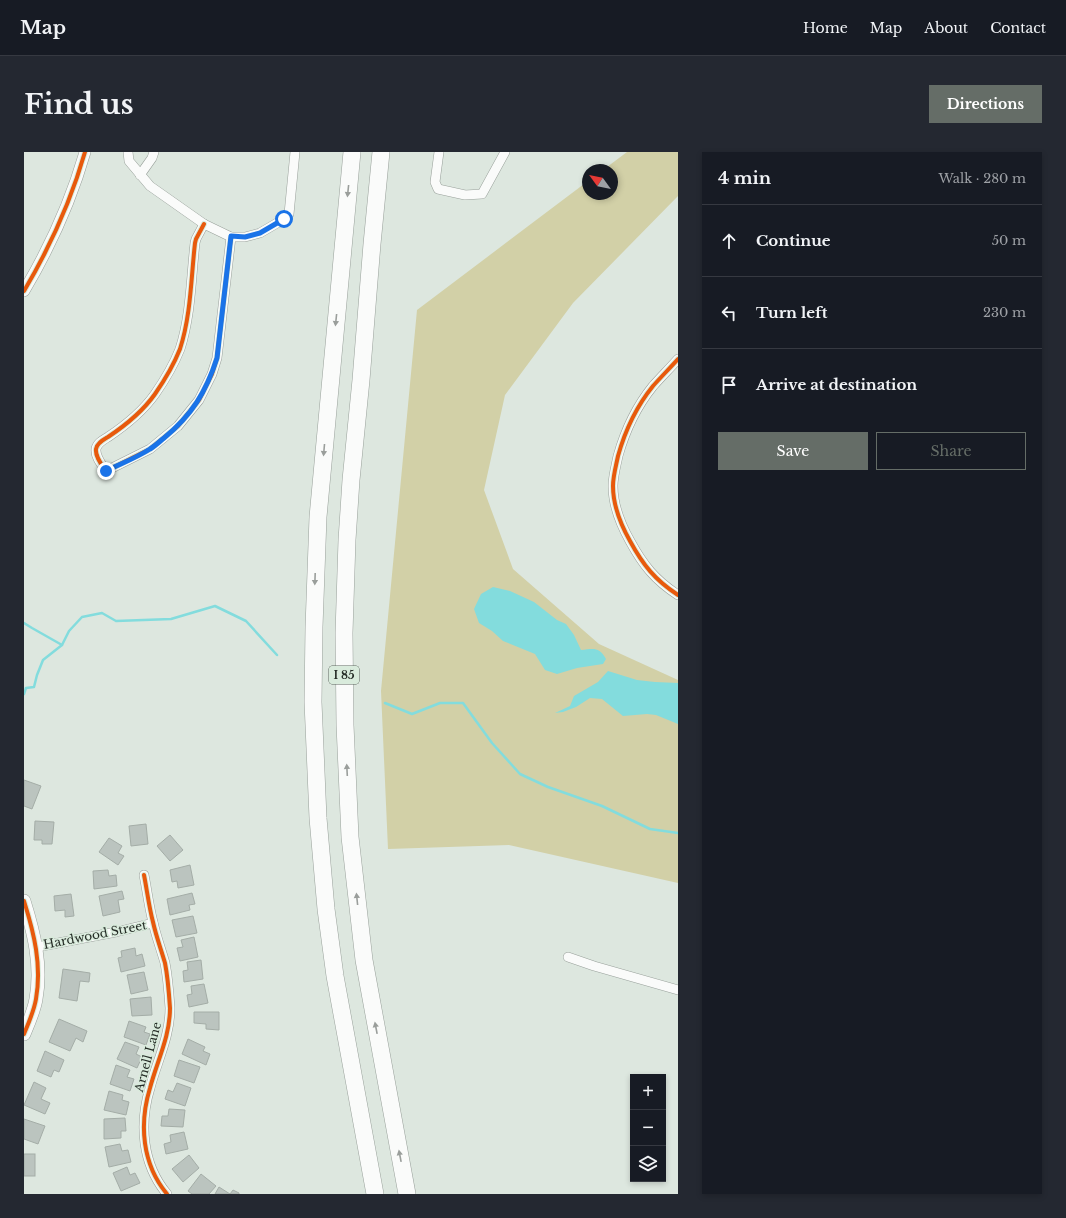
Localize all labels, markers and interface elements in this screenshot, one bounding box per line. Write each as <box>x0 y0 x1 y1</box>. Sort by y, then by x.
text: Map <box>20 16 66 39</box>
text: Home <box>803 19 848 37</box>
text: Map <box>870 19 902 37</box>
text: About <box>924 19 968 37</box>
text: Contact <box>990 19 1046 37</box>
button: Directions <box>929 85 1042 123</box>
text: Find us <box>24 87 134 122</box>
north arrow <box>582 164 618 200</box>
text: 4 min <box>718 168 771 189</box>
text: Walk · 280 m <box>939 170 1026 187</box>
one-way arrow <box>345 185 352 197</box>
route start <box>275 210 293 228</box>
icon: ahead <box>718 230 740 252</box>
text: Continue <box>756 231 831 250</box>
text: 50 m <box>992 232 1026 249</box>
icon: left <box>718 302 740 324</box>
text: Turn left <box>756 303 827 322</box>
text: 230 m <box>983 304 1026 321</box>
one-way arrow <box>333 314 339 326</box>
icon: arrive <box>718 374 740 396</box>
text: Arrive at destination <box>756 375 917 394</box>
button: Save <box>718 432 868 470</box>
button: Share <box>876 432 1026 470</box>
one-way arrow <box>321 444 327 456</box>
route end <box>97 462 115 480</box>
one-way arrow <box>312 573 319 585</box>
road number: I 85 <box>329 666 359 684</box>
one-way arrow <box>343 764 350 776</box>
one-way arrow <box>354 893 360 905</box>
street label: Hardwood Street <box>42 917 148 952</box>
street label: Arnell Lane <box>131 1020 164 1095</box>
one-way arrow <box>373 1022 379 1034</box>
map controls <box>630 1074 666 1182</box>
button: + <box>630 1074 666 1110</box>
button: − <box>630 1110 666 1146</box>
button: layers <box>630 1146 666 1182</box>
one-way arrow <box>397 1150 403 1162</box>

